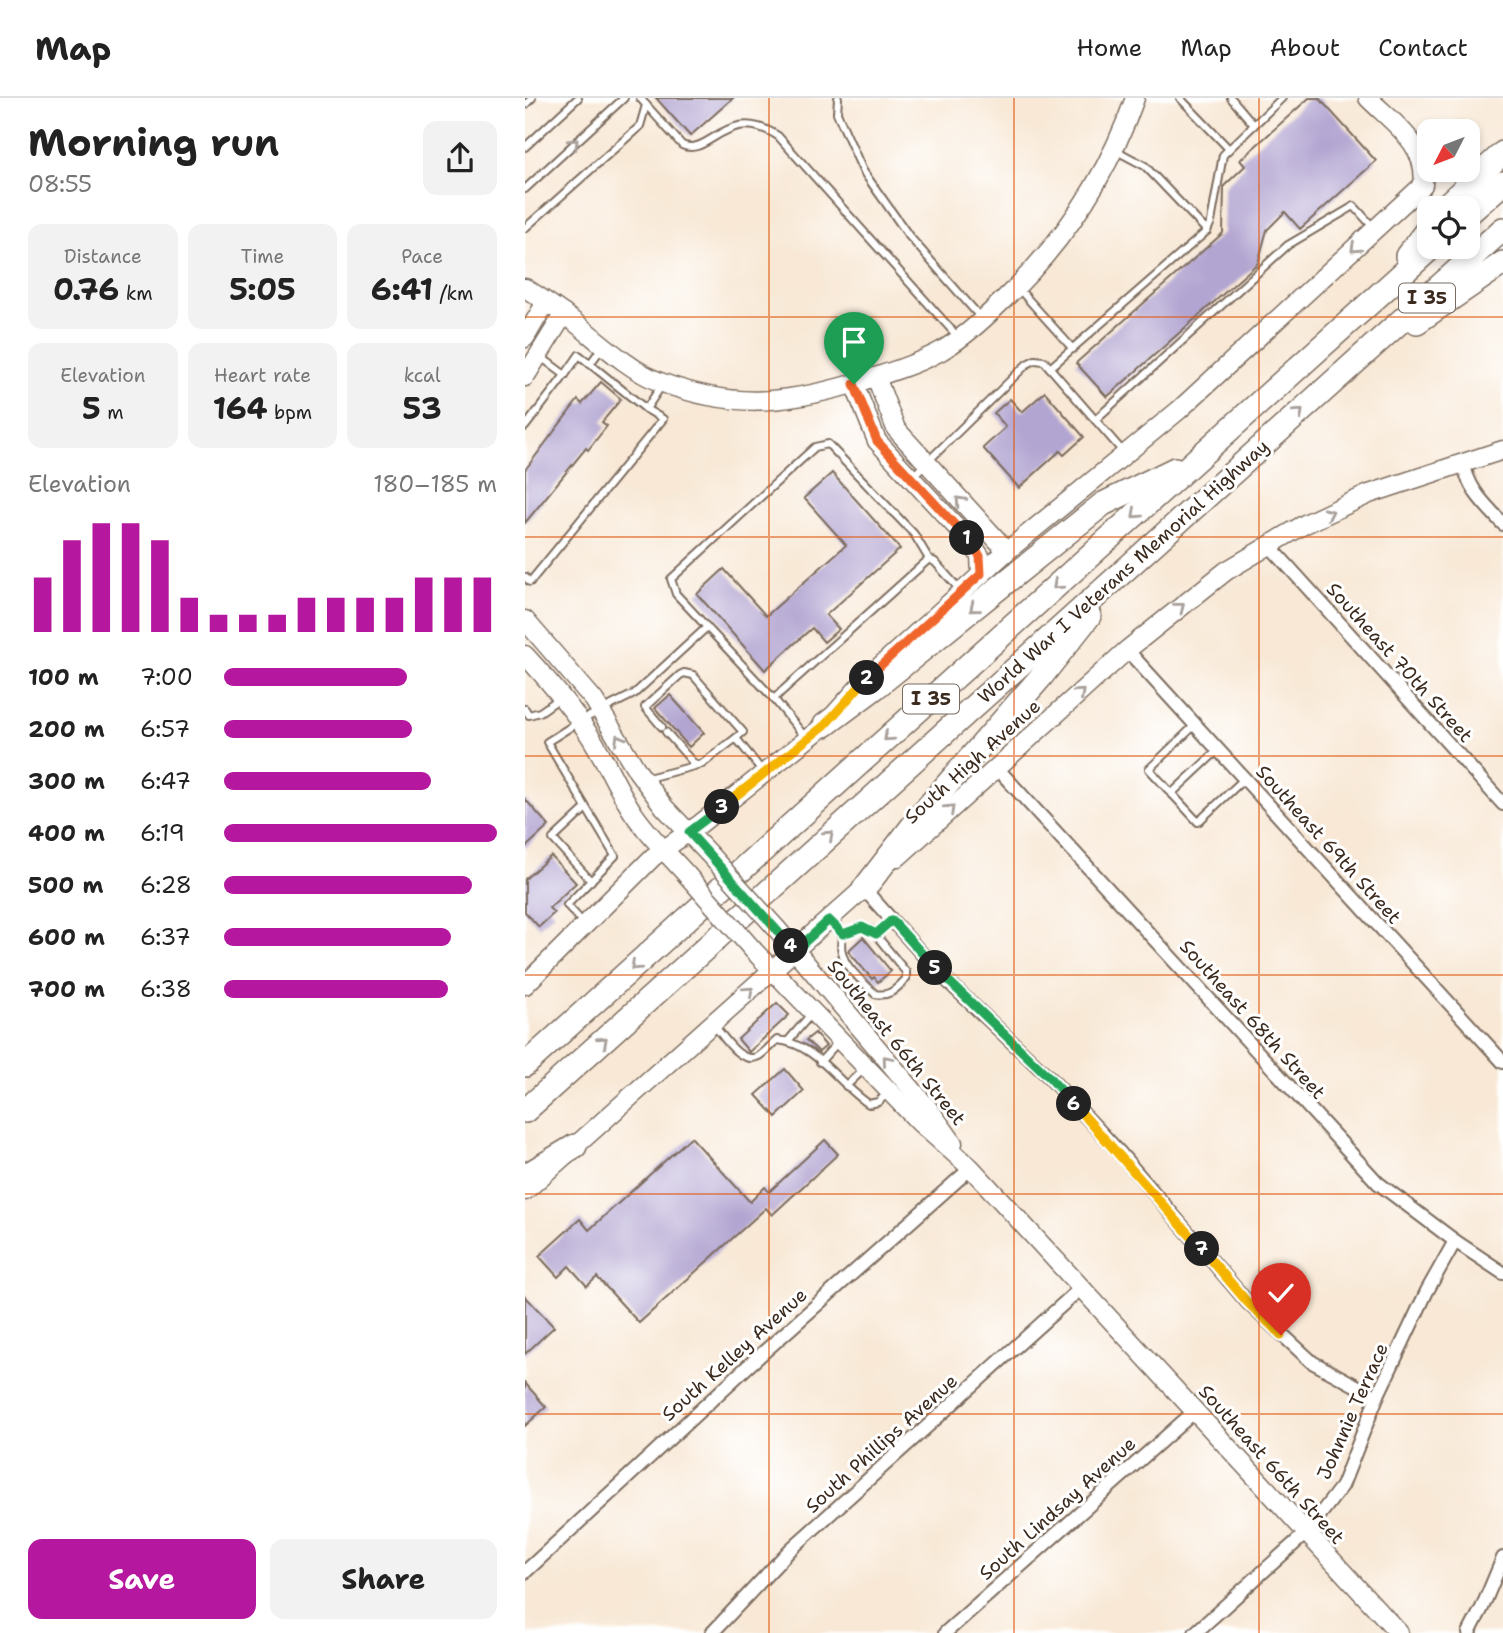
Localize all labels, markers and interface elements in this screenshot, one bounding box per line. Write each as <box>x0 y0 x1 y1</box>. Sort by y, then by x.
text: Map <box>35 26 111 71</box>
text: Home <box>1076 32 1142 64</box>
text: Map <box>1180 32 1232 64</box>
text: About <box>1270 32 1340 64</box>
text: Contact <box>1378 32 1468 64</box>
text: Morning run <box>28 117 279 168</box>
north arrow <box>1417 119 1481 182</box>
map controls <box>1417 119 1480 259</box>
button: share <box>423 121 497 195</box>
one-way arrow <box>566 139 579 152</box>
text: 08:55 <box>28 169 92 199</box>
button: locate <box>1417 196 1480 259</box>
one-way arrow <box>1350 240 1363 252</box>
text: Distance <box>64 244 142 269</box>
text: Time <box>241 244 284 269</box>
text: Pace <box>401 244 443 269</box>
text: 0.76 <box>53 269 119 310</box>
text: 5:05 <box>229 269 296 310</box>
text: 6:41 <box>371 269 433 310</box>
text: km <box>119 281 153 306</box>
text: /km <box>433 281 474 306</box>
road number: I 35 <box>1399 284 1455 313</box>
pin <box>824 312 884 384</box>
icon: arrive <box>835 323 873 361</box>
text: Elevation <box>60 363 145 388</box>
text: Heart rate <box>214 363 311 388</box>
text: kcal <box>404 363 441 388</box>
text: 5 <box>82 388 101 429</box>
text: 164 <box>213 388 268 429</box>
text: 53 <box>403 388 442 429</box>
text: m <box>101 400 124 425</box>
text: bpm <box>268 400 312 425</box>
one-way arrow <box>1291 409 1304 421</box>
street label: World War I Veterans Memorial Highway <box>972 434 1274 709</box>
text: Elevation <box>28 469 131 499</box>
text: 180–185 m <box>373 469 497 499</box>
one-way arrow <box>956 496 969 509</box>
one-way arrow <box>1131 506 1144 519</box>
one-way arrow <box>1322 507 1334 521</box>
pin: 1 <box>949 520 985 556</box>
text: 1 <box>962 525 971 550</box>
one-way arrow <box>1052 577 1065 589</box>
street label: Southeast 70th Street <box>1321 577 1478 748</box>
one-way arrow <box>969 600 981 613</box>
one-way arrow <box>1172 603 1185 616</box>
pin: 2 <box>849 660 885 696</box>
text: 100 m <box>28 662 99 692</box>
text: 7:00 <box>140 662 193 692</box>
text: 2 <box>860 665 873 690</box>
road number: I 35 <box>903 684 959 714</box>
one-way arrow <box>1072 688 1085 701</box>
street label: South High Avenue <box>899 694 1046 829</box>
text: 200 m <box>28 714 105 744</box>
text: 6:57 <box>140 714 190 744</box>
one-way arrow <box>884 729 897 742</box>
one-way arrow <box>614 734 627 747</box>
street label: Southeast 69th Street <box>1251 760 1407 929</box>
text: 300 m <box>28 766 105 796</box>
text: 6:47 <box>140 766 191 796</box>
pin: 3 <box>705 790 739 824</box>
text: 3 <box>715 794 728 819</box>
one-way arrow <box>942 805 955 818</box>
text: 400 m <box>28 818 105 848</box>
text: 6:19 <box>140 818 185 848</box>
one-way arrow <box>821 831 834 843</box>
text: 500 m <box>28 870 103 900</box>
text: 6:28 <box>140 870 192 900</box>
text: 600 m <box>28 922 105 952</box>
text: 6:37 <box>140 922 191 952</box>
pin: 4 <box>773 928 809 964</box>
text: 4 <box>784 933 797 958</box>
street label: Southeast 68th Street <box>1174 934 1331 1104</box>
pin: 5 <box>917 950 953 986</box>
street label: Southeast 66th Street <box>822 954 971 1130</box>
text: 5 <box>929 955 940 980</box>
one-way arrow <box>630 958 643 971</box>
text: 700 m <box>28 974 105 1004</box>
text: 6:38 <box>140 974 192 1004</box>
one-way arrow <box>741 987 754 999</box>
one-way arrow <box>595 1037 608 1050</box>
one-way arrow <box>883 1055 895 1068</box>
pin: 6 <box>1057 1086 1091 1122</box>
text: 6 <box>1067 1091 1080 1116</box>
pin: 7 <box>1185 1232 1219 1266</box>
text: 7 <box>1195 1236 1208 1261</box>
pin <box>1251 1263 1311 1335</box>
icon: check <box>1262 1274 1300 1312</box>
street label: South Kelley Avenue <box>656 1282 812 1426</box>
street label: Johnnie Terrace <box>1311 1339 1394 1484</box>
street label: South Phillips Avenue <box>800 1368 963 1518</box>
street label: Southeast 66th Street <box>1193 1379 1350 1549</box>
street label: South Lindsay Avenue <box>974 1431 1141 1585</box>
button: Save <box>28 1539 256 1619</box>
button: Share <box>270 1539 497 1619</box>

